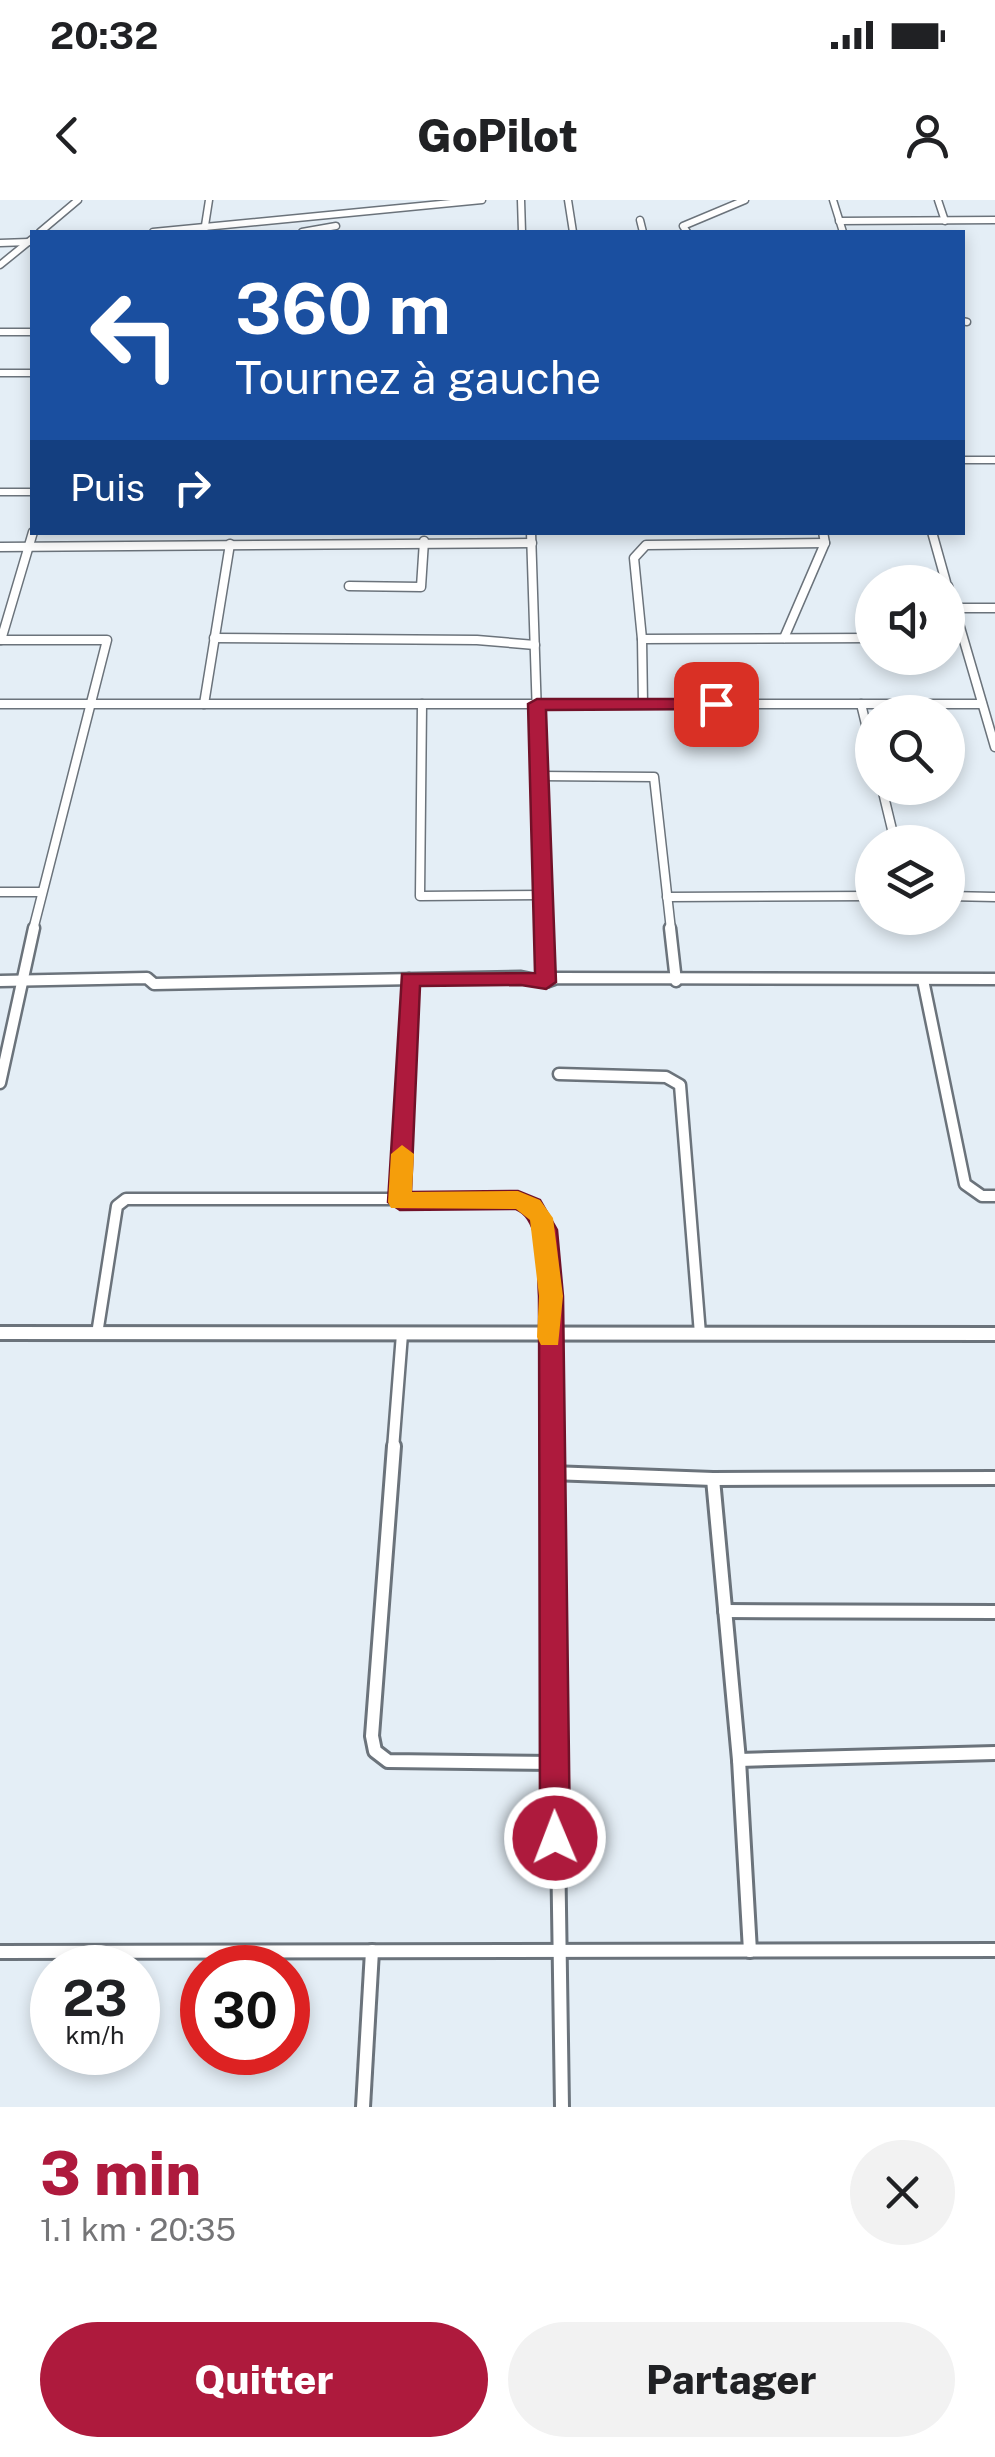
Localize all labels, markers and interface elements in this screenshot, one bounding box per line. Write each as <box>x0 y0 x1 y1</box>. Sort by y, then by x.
text: 20:32 <box>50 13 158 58</box>
icon: back <box>40 108 95 163</box>
icon: person <box>900 108 955 163</box>
text: GoPilot <box>417 109 578 162</box>
text: 360 m <box>235 267 451 350</box>
icon: left <box>70 270 200 400</box>
text: Tournez à gauche <box>235 351 601 404</box>
icon: right <box>165 460 220 515</box>
text: Puis <box>70 465 145 510</box>
map controls <box>855 565 965 935</box>
button: sound <box>855 565 965 675</box>
pin <box>674 662 759 747</box>
icon: arrive <box>689 677 744 732</box>
button: search <box>855 695 965 805</box>
button: layers <box>855 825 965 935</box>
position arrow <box>503 1786 607 1890</box>
speed limit sign: 30 <box>180 1945 310 2075</box>
text: 23 <box>62 1968 128 2027</box>
text: km/h <box>66 2020 124 2050</box>
text: 3 min <box>40 2138 201 2209</box>
button: close <box>850 2140 955 2245</box>
text: 1.1 km · 20:35 <box>40 2211 236 2248</box>
button: Quitter <box>40 2322 488 2437</box>
button: Partager <box>508 2322 955 2437</box>

